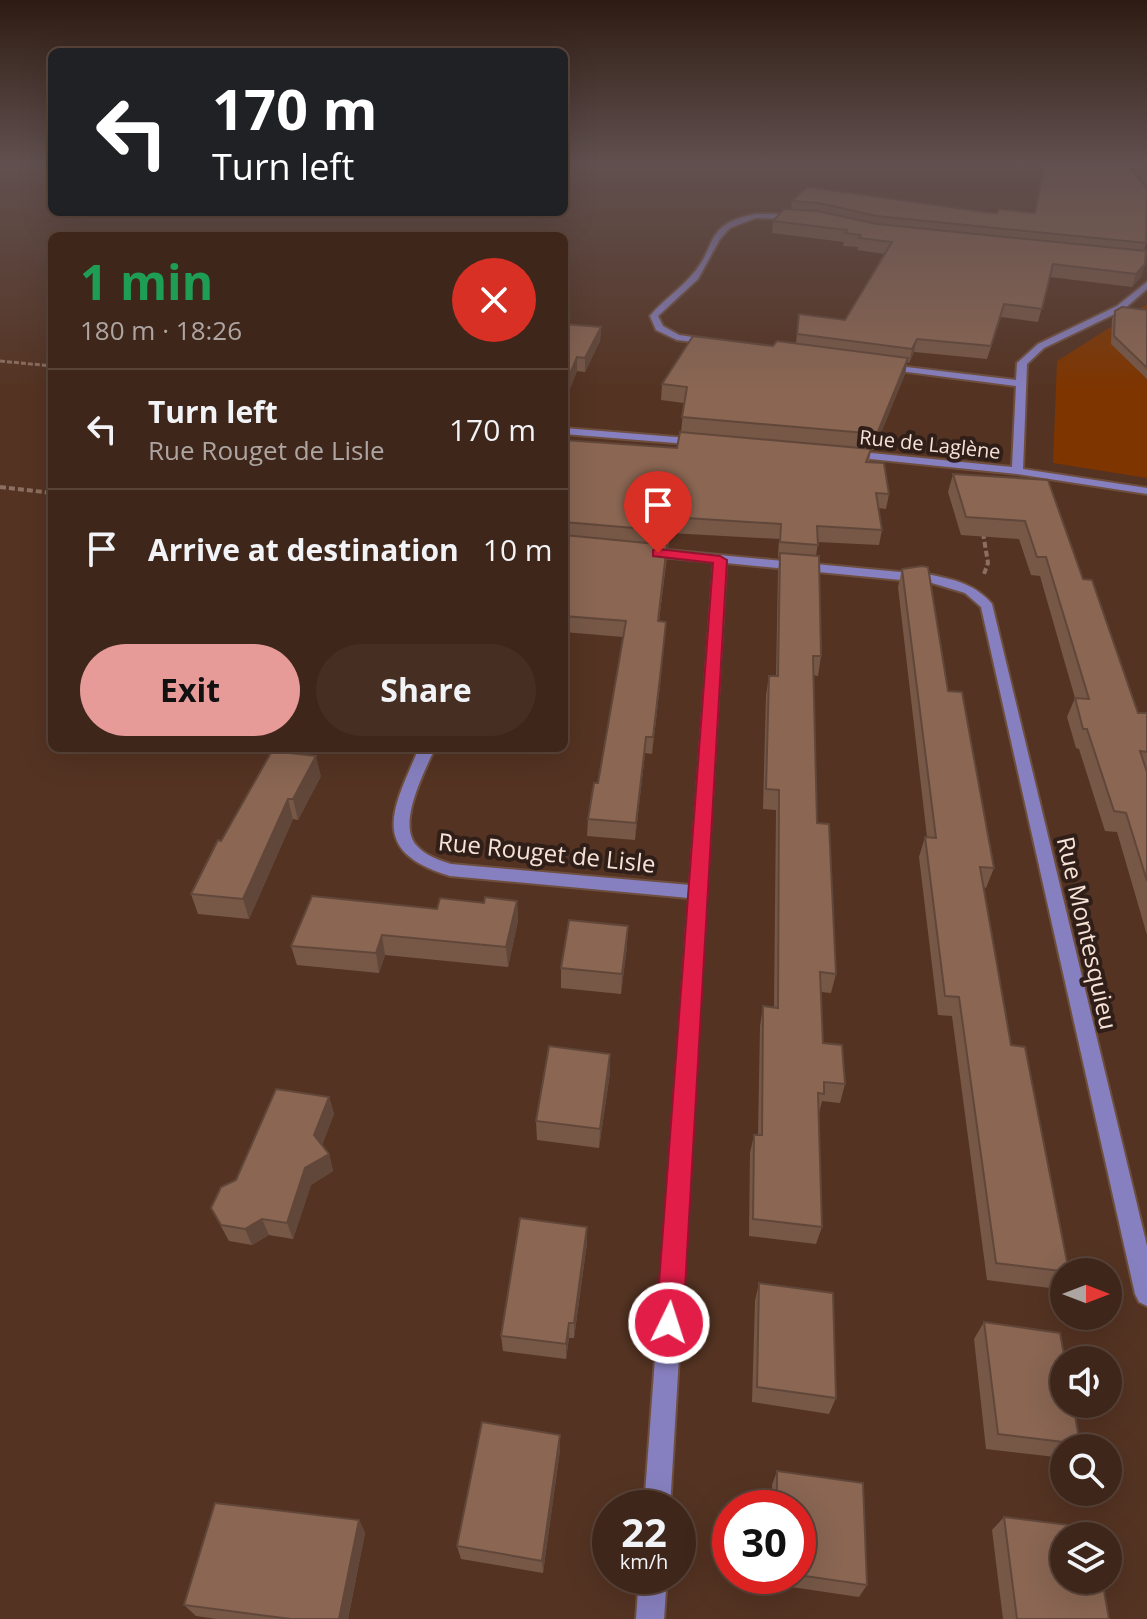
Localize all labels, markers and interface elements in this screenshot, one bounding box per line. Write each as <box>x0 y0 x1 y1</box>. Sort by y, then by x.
text: 170 m <box>212 70 378 146</box>
icon: left <box>80 80 184 184</box>
text: Turn left <box>212 142 354 191</box>
text: 1 min <box>80 249 213 314</box>
button: close <box>452 258 536 342</box>
text: 180 m · 18:26 <box>80 312 242 348</box>
text: Turn left <box>148 391 278 432</box>
icon: left <box>80 407 124 451</box>
text: 170 m <box>449 409 536 450</box>
street label: Rue de Laglène <box>858 423 1002 465</box>
text: Rue Rouget de Lisle <box>148 432 385 468</box>
pin <box>624 471 692 553</box>
icon: arrive <box>636 483 680 527</box>
icon: arrive <box>80 527 124 571</box>
text: Arrive at destination <box>148 529 459 570</box>
text: 10 m <box>483 529 553 570</box>
button: Exit <box>80 644 300 736</box>
button: Share <box>316 644 536 736</box>
street label: Rue Rouget de Lisle <box>437 824 657 880</box>
street label: Rue Montesquieu <box>1050 833 1126 1033</box>
north arrow <box>1050 1258 1122 1330</box>
map controls <box>1050 1258 1122 1594</box>
position arrow <box>627 1281 711 1365</box>
button: sound <box>1050 1346 1122 1418</box>
button: search <box>1050 1434 1122 1506</box>
speed limit sign: 30 <box>712 1490 816 1594</box>
text: 22 <box>621 1504 667 1559</box>
button: layers <box>1050 1522 1122 1594</box>
text: km/h <box>620 1548 668 1575</box>

